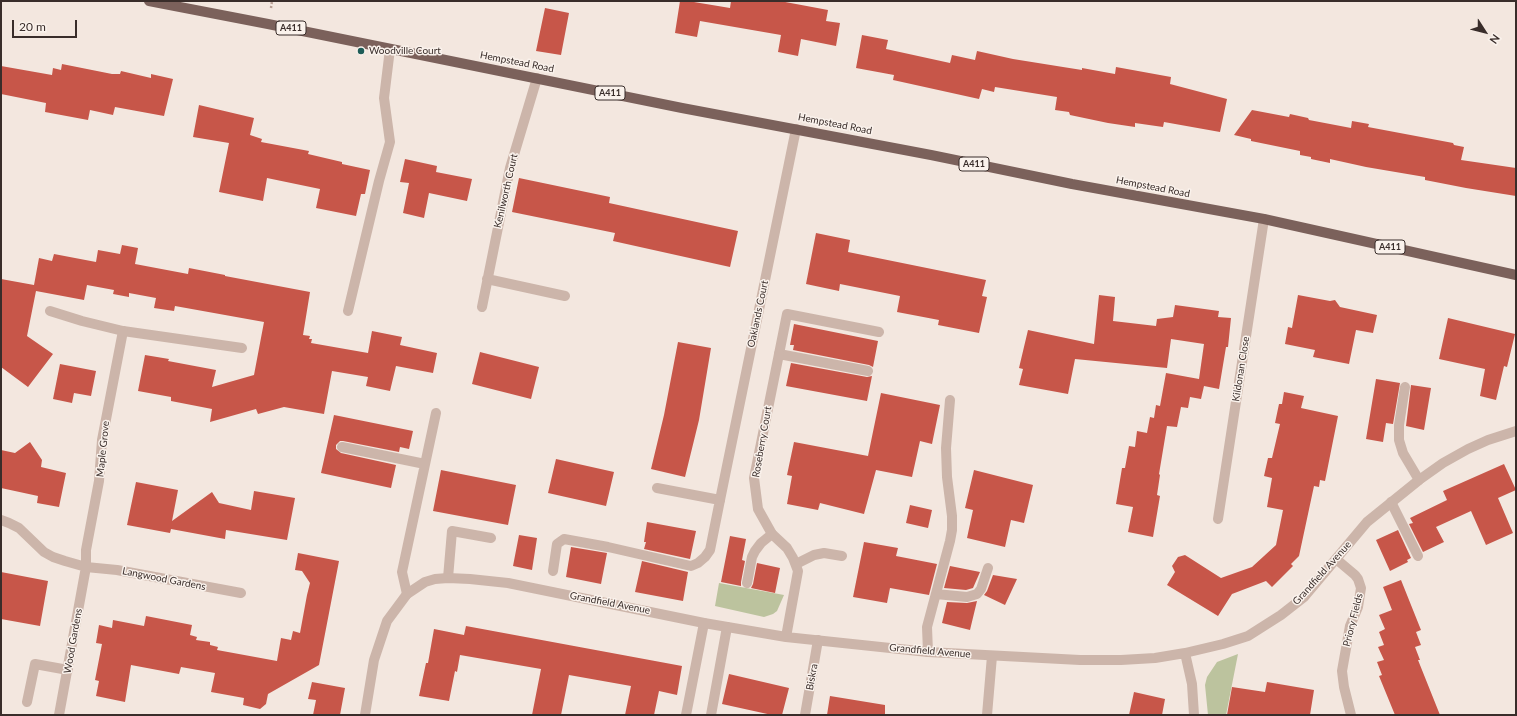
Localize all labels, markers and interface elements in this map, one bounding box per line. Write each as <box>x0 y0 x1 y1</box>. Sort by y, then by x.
scale bar <box>14 12 79 38</box>
north arrow <box>1465 12 1505 52</box>
text: 20 m <box>19 19 46 34</box>
road number: A411 <box>276 21 306 35</box>
text: N <box>1487 32 1503 47</box>
place label: Woodville Court <box>369 45 441 57</box>
marker: Woodville Court <box>356 46 366 56</box>
street label: Hempstead Road <box>479 49 555 75</box>
road number: A411 <box>595 86 625 100</box>
street label: Hempstead Road <box>797 111 873 137</box>
street label: Kenilworth Court <box>492 153 520 229</box>
road number: A411 <box>959 157 989 171</box>
street label: Hempstead Road <box>1115 174 1191 200</box>
road number: A411 <box>1375 240 1405 254</box>
street label: Oaklands Court <box>745 279 771 349</box>
street label: Kildonan Close <box>1230 336 1252 402</box>
street label: Roseberry Court <box>750 405 774 479</box>
street label: Maple Grove <box>94 420 112 478</box>
street label: Grandfield Avenue <box>1290 539 1354 607</box>
street label: Langwood Gardens <box>121 565 207 593</box>
street label: Grandfield Avenue <box>569 589 651 617</box>
street label: Priory Fields <box>1341 592 1365 648</box>
street label: Wood Gardens <box>61 608 85 674</box>
street label: Grandfield Avenue <box>889 641 971 661</box>
street label: Biskra <box>804 663 820 691</box>

